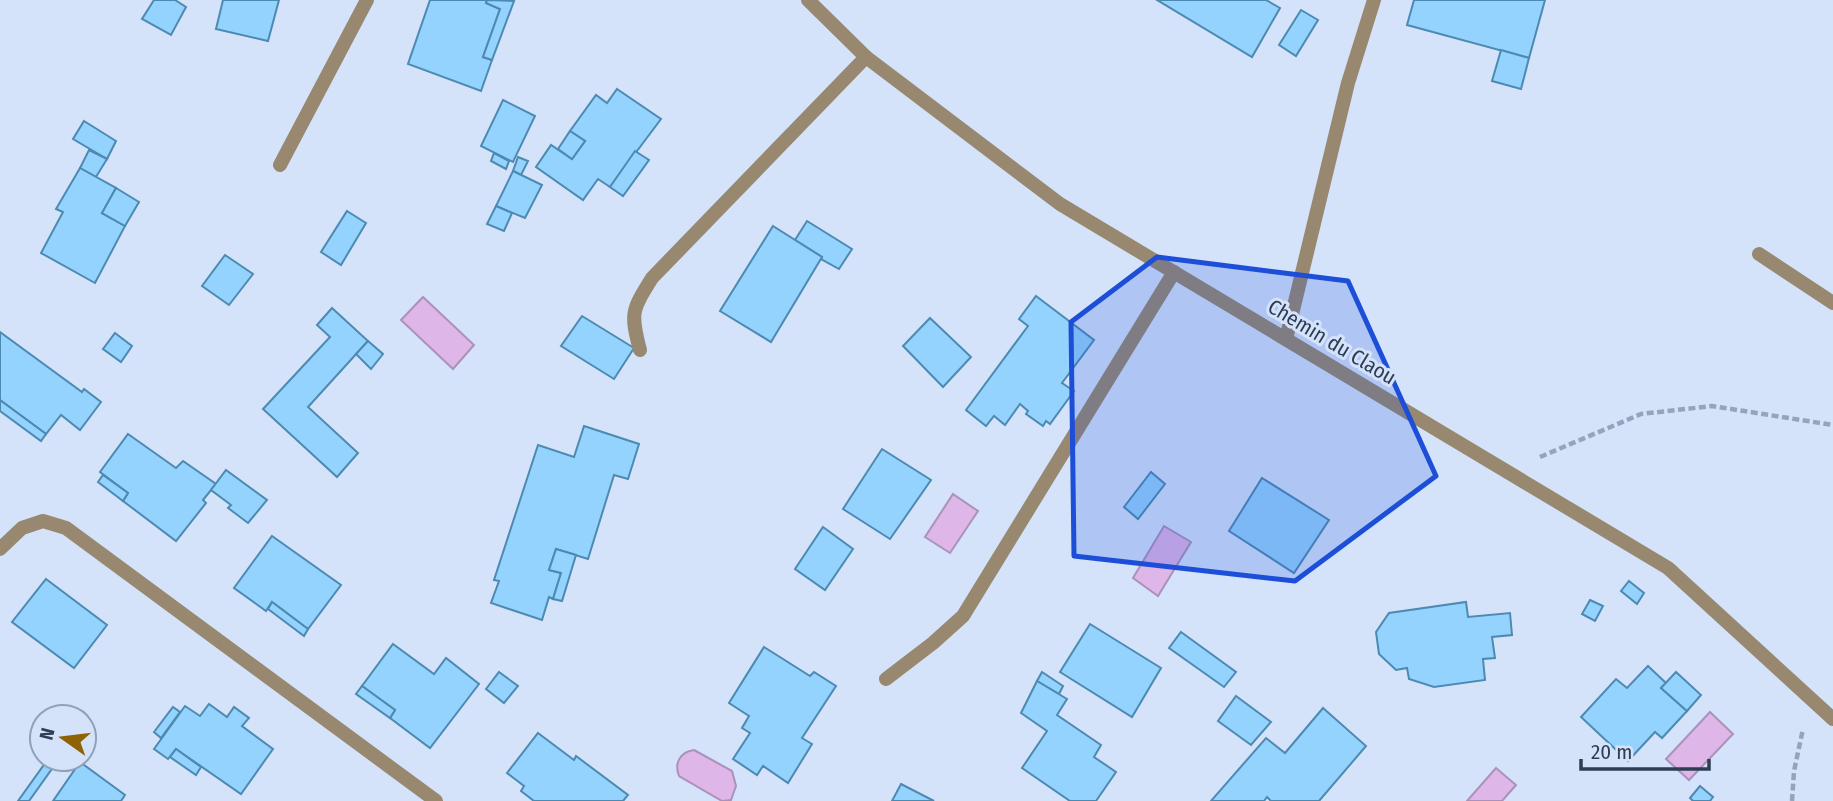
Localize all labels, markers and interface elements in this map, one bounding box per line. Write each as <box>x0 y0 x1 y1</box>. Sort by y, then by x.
street label: Chemin du Claou <box>1263 294 1401 390</box>
north arrow <box>28 703 98 773</box>
text: N <box>34 726 60 742</box>
scale bar <box>1581 728 1709 772</box>
text: 20 m <box>1591 739 1632 765</box>

